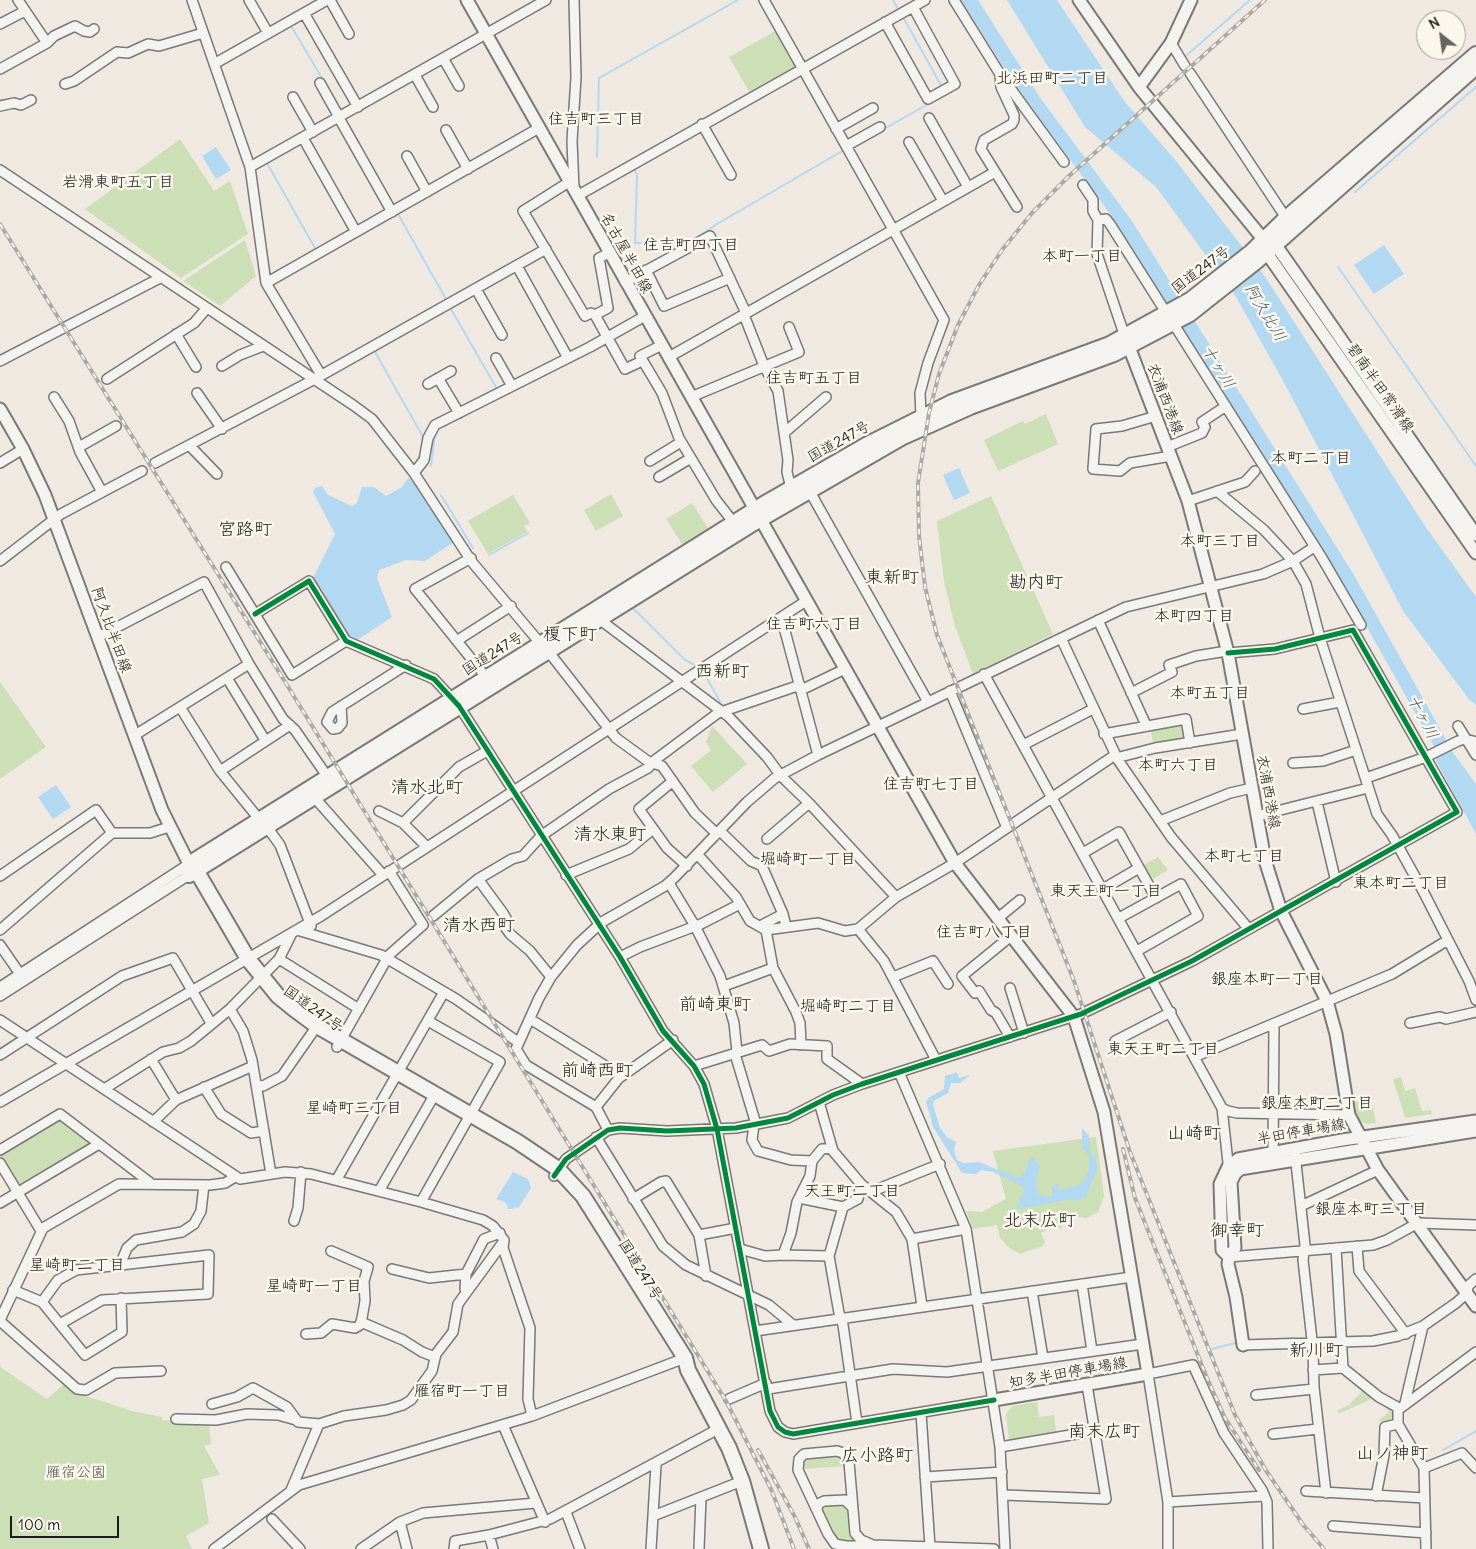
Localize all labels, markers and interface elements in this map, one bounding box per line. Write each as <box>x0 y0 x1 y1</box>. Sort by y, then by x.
north arrow <box>1416 10 1466 60</box>
text: N <box>1425 13 1443 33</box>
district label: 北浜田町二丁目 <box>996 68 1108 88</box>
district label: 住吉町三丁目 <box>548 109 644 129</box>
district label: 岩滑東町五丁目 <box>62 172 174 192</box>
street label: 名古屋半田線 <box>596 209 656 297</box>
district label: 住吉町四丁目 <box>643 235 739 255</box>
street label: 国道247号 <box>1168 242 1234 298</box>
district label: 本町一丁目 <box>1042 246 1122 266</box>
water label: 阿久比川 <box>1240 281 1290 345</box>
street label: 碧南半田常滑線 <box>1343 340 1417 436</box>
water label: 十ヶ川 <box>1197 342 1239 392</box>
street label: 衣浦西港線 <box>1143 361 1187 437</box>
district label: 住吉町五丁目 <box>766 368 862 388</box>
street label: 国道247号 <box>805 417 873 467</box>
district label: 本町二丁目 <box>1271 448 1351 468</box>
district label: 宮路町 <box>218 519 272 541</box>
district label: 本町三丁目 <box>1180 531 1260 551</box>
district label: 東新町 <box>865 567 919 589</box>
district label: 勘内町 <box>1009 572 1063 594</box>
street label: 阿久比半田線 <box>87 585 135 675</box>
district label: 本町四丁目 <box>1154 606 1234 626</box>
district label: 住吉町六丁目 <box>766 614 862 634</box>
district label: 榎下町 <box>543 624 597 646</box>
street label: 国道247号 <box>459 628 527 680</box>
district label: 西新町 <box>695 661 749 683</box>
district label: 本町五丁目 <box>1170 683 1250 703</box>
water label: 十ヶ川 <box>1402 691 1442 743</box>
street label: 衣浦西港線 <box>1253 754 1283 830</box>
district label: 本町六丁目 <box>1138 755 1218 775</box>
district label: 住吉町七丁目 <box>883 774 979 794</box>
district label: 清水北町 <box>391 777 463 799</box>
district label: 清水東町 <box>574 824 646 846</box>
district label: 本町七丁目 <box>1204 846 1284 866</box>
district label: 堀崎町一丁目 <box>760 849 856 869</box>
district label: 東本町二丁目 <box>1353 873 1449 893</box>
district label: 東天王町一丁目 <box>1050 881 1162 901</box>
district label: 清水西町 <box>443 915 515 937</box>
district label: 住吉町八丁目 <box>936 922 1032 942</box>
district label: 銀座本町一丁目 <box>1211 969 1323 989</box>
street label: 国道247号 <box>280 982 346 1036</box>
district label: 前崎東町 <box>679 994 751 1016</box>
district label: 堀崎町二丁目 <box>800 996 896 1016</box>
district label: 東天王町二丁目 <box>1107 1039 1219 1059</box>
district label: 前崎西町 <box>561 1060 633 1082</box>
district label: 銀座本町二丁目 <box>1261 1093 1373 1113</box>
district label: 星崎町三丁目 <box>306 1098 402 1118</box>
street label: 半田停車場線 <box>1255 1115 1347 1149</box>
district label: 山崎町 <box>1167 1123 1221 1145</box>
district label: 天王町二丁目 <box>804 1181 900 1201</box>
district label: 銀座本町三丁目 <box>1315 1199 1427 1219</box>
district label: 北末広町 <box>1004 1210 1076 1232</box>
district label: 御幸町 <box>1210 1220 1264 1242</box>
street label: 国道247号 <box>614 1236 666 1304</box>
district label: 星崎町二丁目 <box>29 1255 125 1275</box>
district label: 星崎町一丁目 <box>266 1276 362 1296</box>
district label: 新川町 <box>1289 1340 1343 1362</box>
street label: 知多半田停車場線 <box>1007 1354 1129 1392</box>
district label: 雁宿町一丁目 <box>414 1381 510 1401</box>
district label: 南末広町 <box>1068 1421 1140 1443</box>
district label: 山ノ神町 <box>1356 1443 1428 1465</box>
district label: 広小路町 <box>841 1445 913 1467</box>
park label: 雁宿公園 <box>46 1464 106 1482</box>
scale bar <box>12 1506 121 1538</box>
text: 100 m <box>18 1515 60 1534</box>

